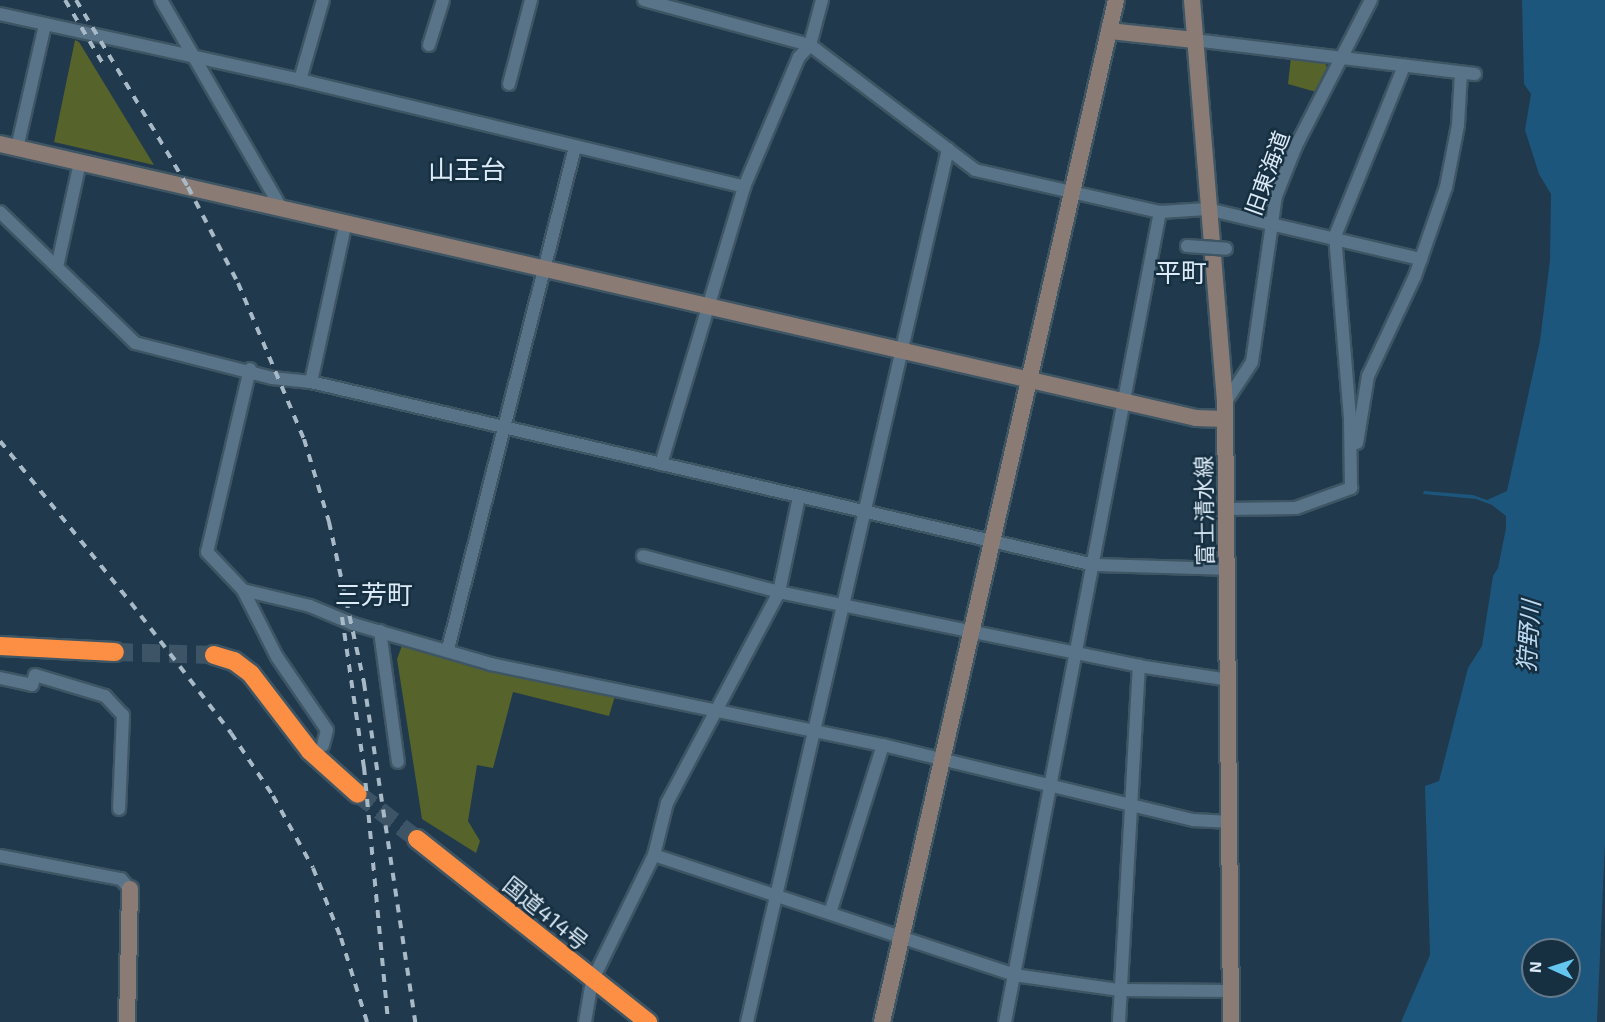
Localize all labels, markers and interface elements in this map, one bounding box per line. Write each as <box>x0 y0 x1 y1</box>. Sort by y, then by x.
street label: 旧東海道 <box>1240 127 1294 219</box>
district label: 山王台 <box>428 153 506 185</box>
district label: 平町 <box>1155 256 1207 288</box>
street label: 富士清水線 <box>1190 456 1218 566</box>
district label: 三芳町 <box>335 578 413 610</box>
water label: 狩野川 <box>1511 599 1545 673</box>
street label: 国道414号 <box>498 871 594 955</box>
north arrow <box>1521 938 1581 998</box>
text: N <box>1525 961 1544 973</box>

